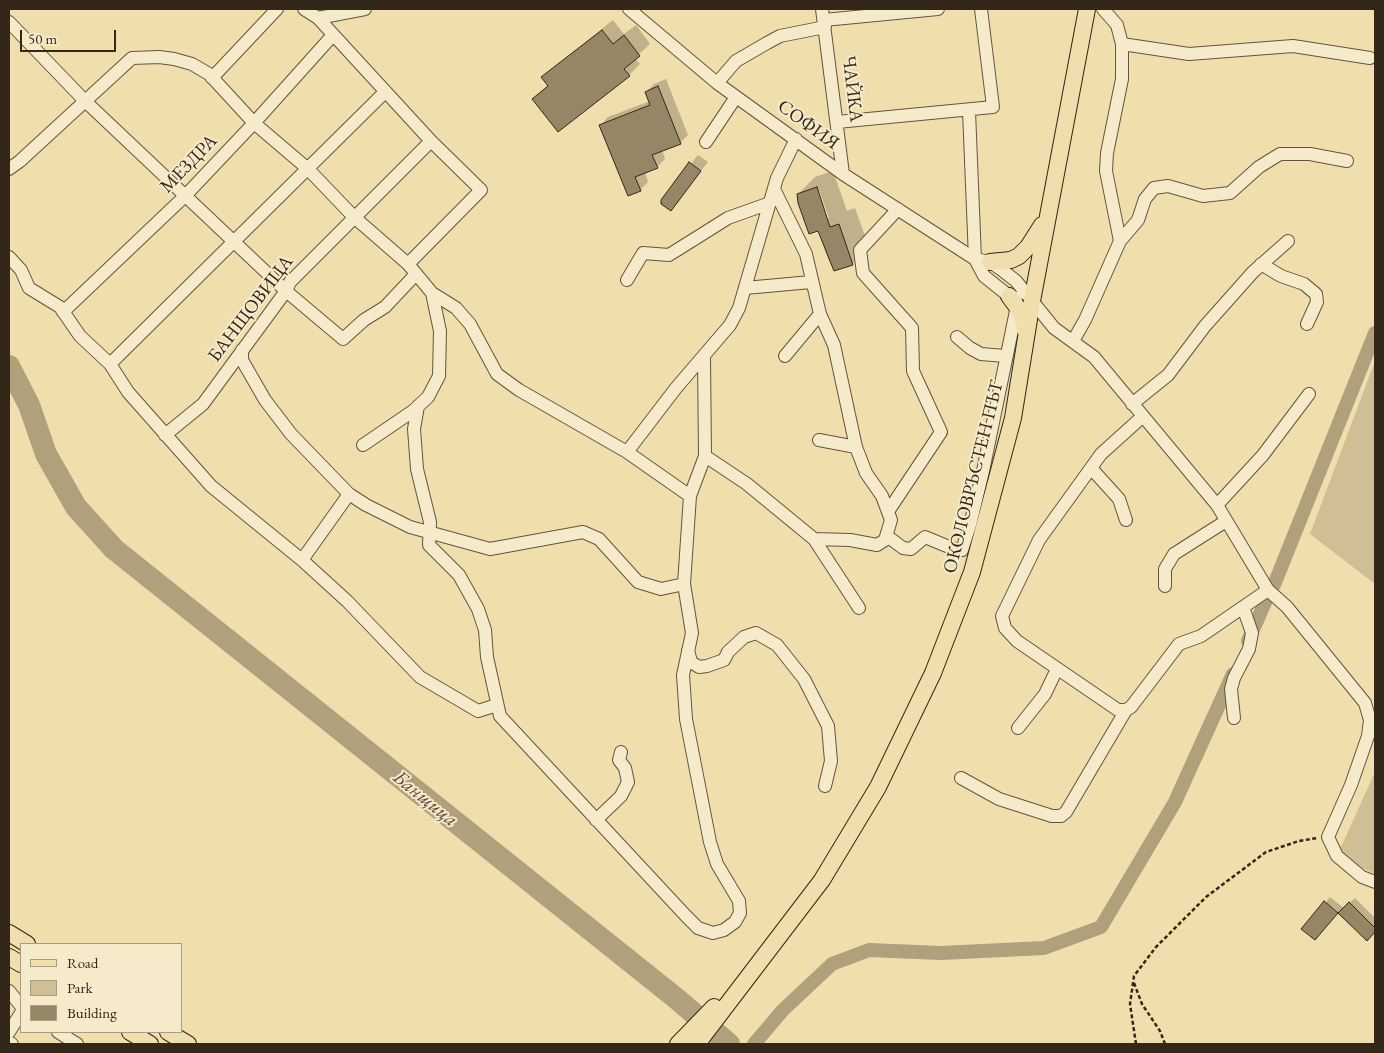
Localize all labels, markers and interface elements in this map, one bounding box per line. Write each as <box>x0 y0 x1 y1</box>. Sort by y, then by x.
scale bar <box>22 20 119 52</box>
text: 50 m <box>28 29 57 48</box>
street label: ЧАЙКА <box>837 54 867 124</box>
street label: СОФИЯ <box>773 95 843 155</box>
street label: МЕЗДРА <box>156 130 222 198</box>
street label: БАНЩОВИЦА <box>204 251 298 367</box>
street label: ОКОЛОВРЪСТЕН ПЪТ <box>939 378 1009 576</box>
water label: Банщица <box>388 766 462 832</box>
legend <box>20 943 182 1033</box>
text: Road <box>67 953 98 972</box>
text: Park <box>67 978 93 997</box>
text: Building <box>67 1003 117 1022</box>

